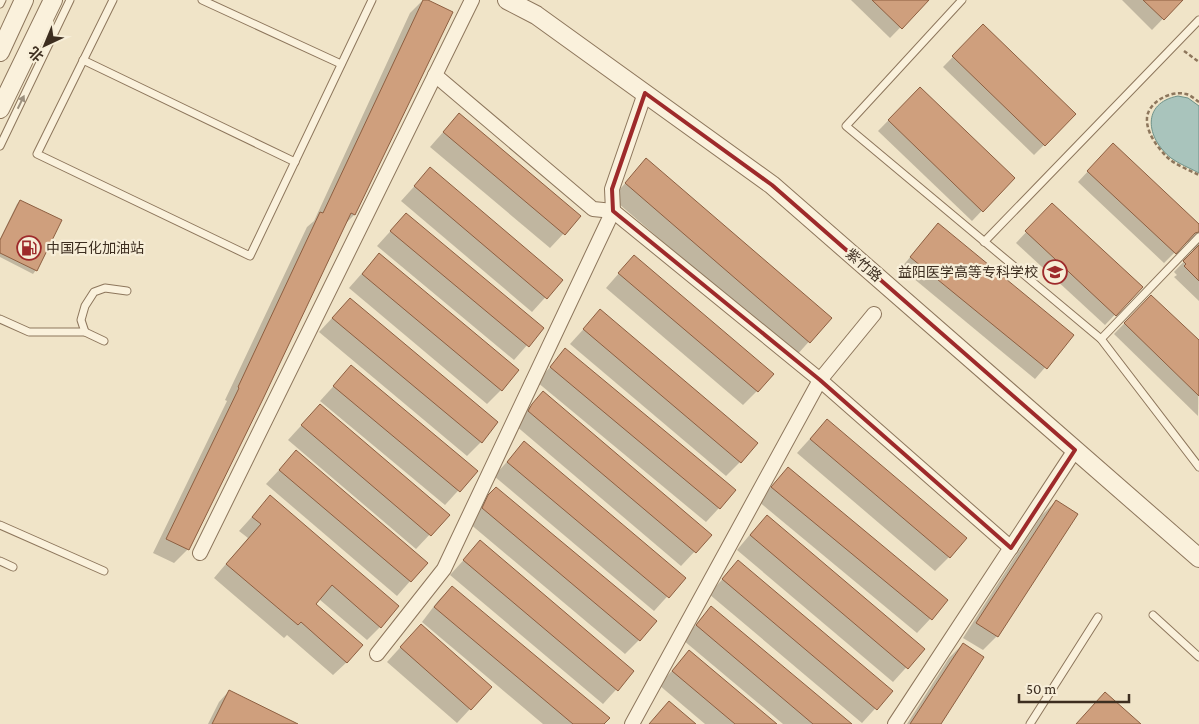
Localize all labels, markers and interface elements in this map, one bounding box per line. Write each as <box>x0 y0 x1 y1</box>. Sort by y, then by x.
north arrow <box>20 20 70 70</box>
text: 北 <box>25 44 47 65</box>
one-way arrow <box>17 95 25 109</box>
fuel station icon: 中国石化加油站 <box>16 235 42 261</box>
place label: 中国石化加油站 <box>46 240 144 256</box>
street label: 紫竹路 <box>843 245 885 285</box>
school or university icon: 益阳医学高等专科学校 <box>1042 259 1068 285</box>
place label: 益阳医学高等专科学校 <box>898 264 1038 280</box>
scale bar <box>1019 672 1129 704</box>
text: 50 m <box>1026 681 1056 697</box>

